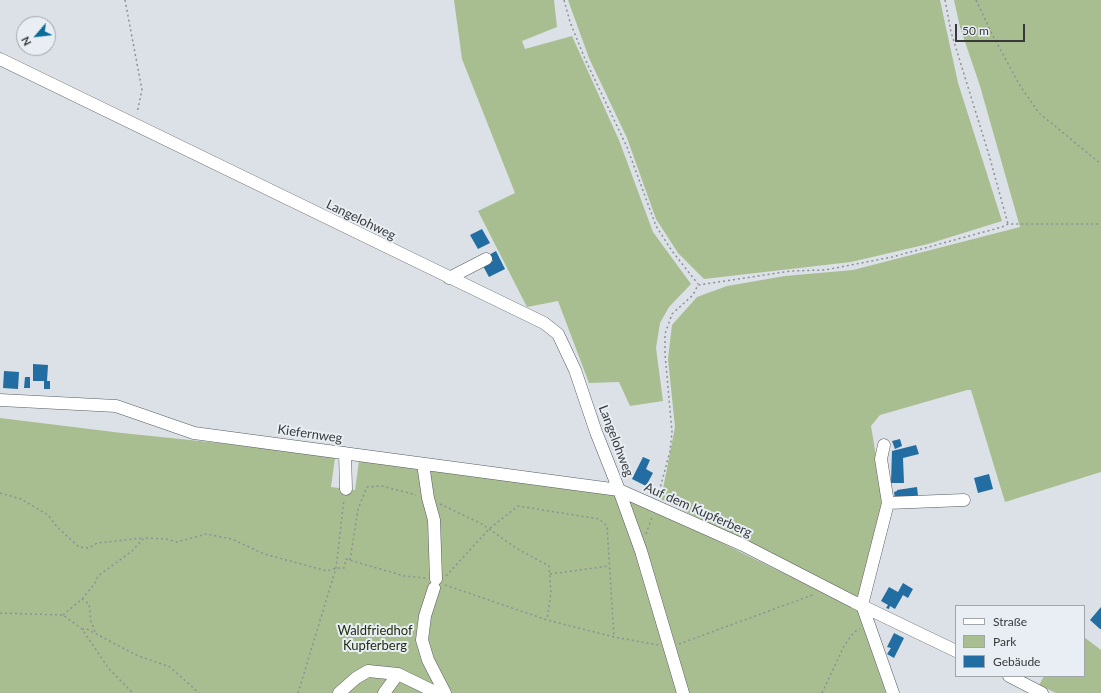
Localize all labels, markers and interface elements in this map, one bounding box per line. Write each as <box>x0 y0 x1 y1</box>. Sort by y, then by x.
north arrow <box>16 16 56 56</box>
scale bar <box>957 16 1027 42</box>
text: 50 m <box>962 23 989 38</box>
text: N <box>18 35 34 48</box>
street label: Langelohweg <box>324 196 398 244</box>
street label: Langelohweg <box>595 403 637 479</box>
street label: Kiefernweg <box>277 422 343 446</box>
street label: Auf dem Kupferberg <box>642 479 754 541</box>
legend <box>955 605 1085 677</box>
text: Straße <box>993 614 1027 629</box>
park label: Waldfriedhof Kupferberg <box>337 623 413 654</box>
text: Park <box>993 634 1016 649</box>
text: Gebäude <box>993 654 1040 669</box>

